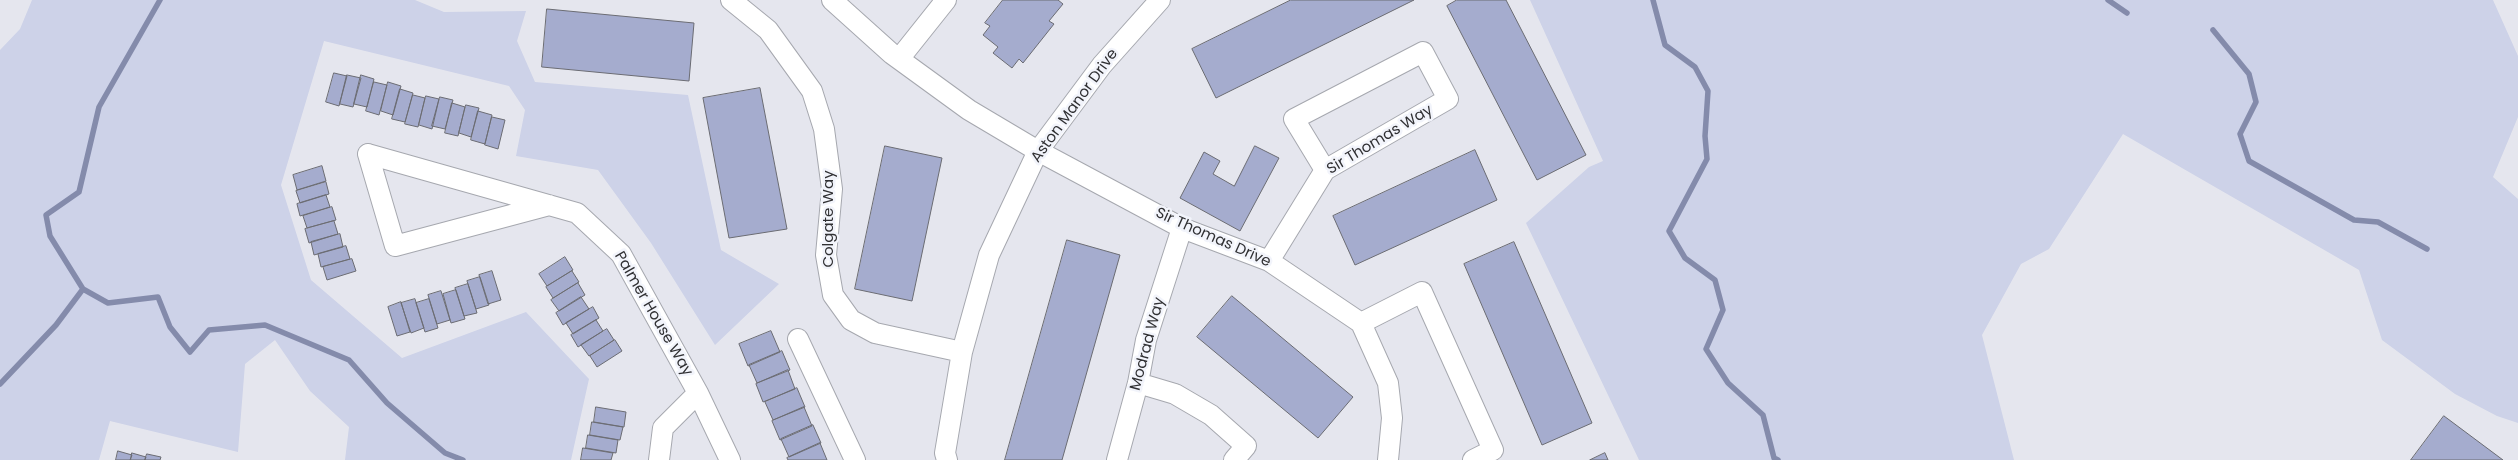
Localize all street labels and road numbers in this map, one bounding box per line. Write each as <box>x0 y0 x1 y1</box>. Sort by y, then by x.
street label: Aston Manor Drive <box>1028 46 1122 166</box>
street label: Sir Thomas Way <box>1324 101 1436 179</box>
street label: Colgate Way <box>820 170 838 268</box>
street label: Sir Thomas Drive <box>1152 204 1274 272</box>
street label: Palmer House Way <box>610 249 696 379</box>
street label: Modrad Way <box>1127 295 1169 393</box>

